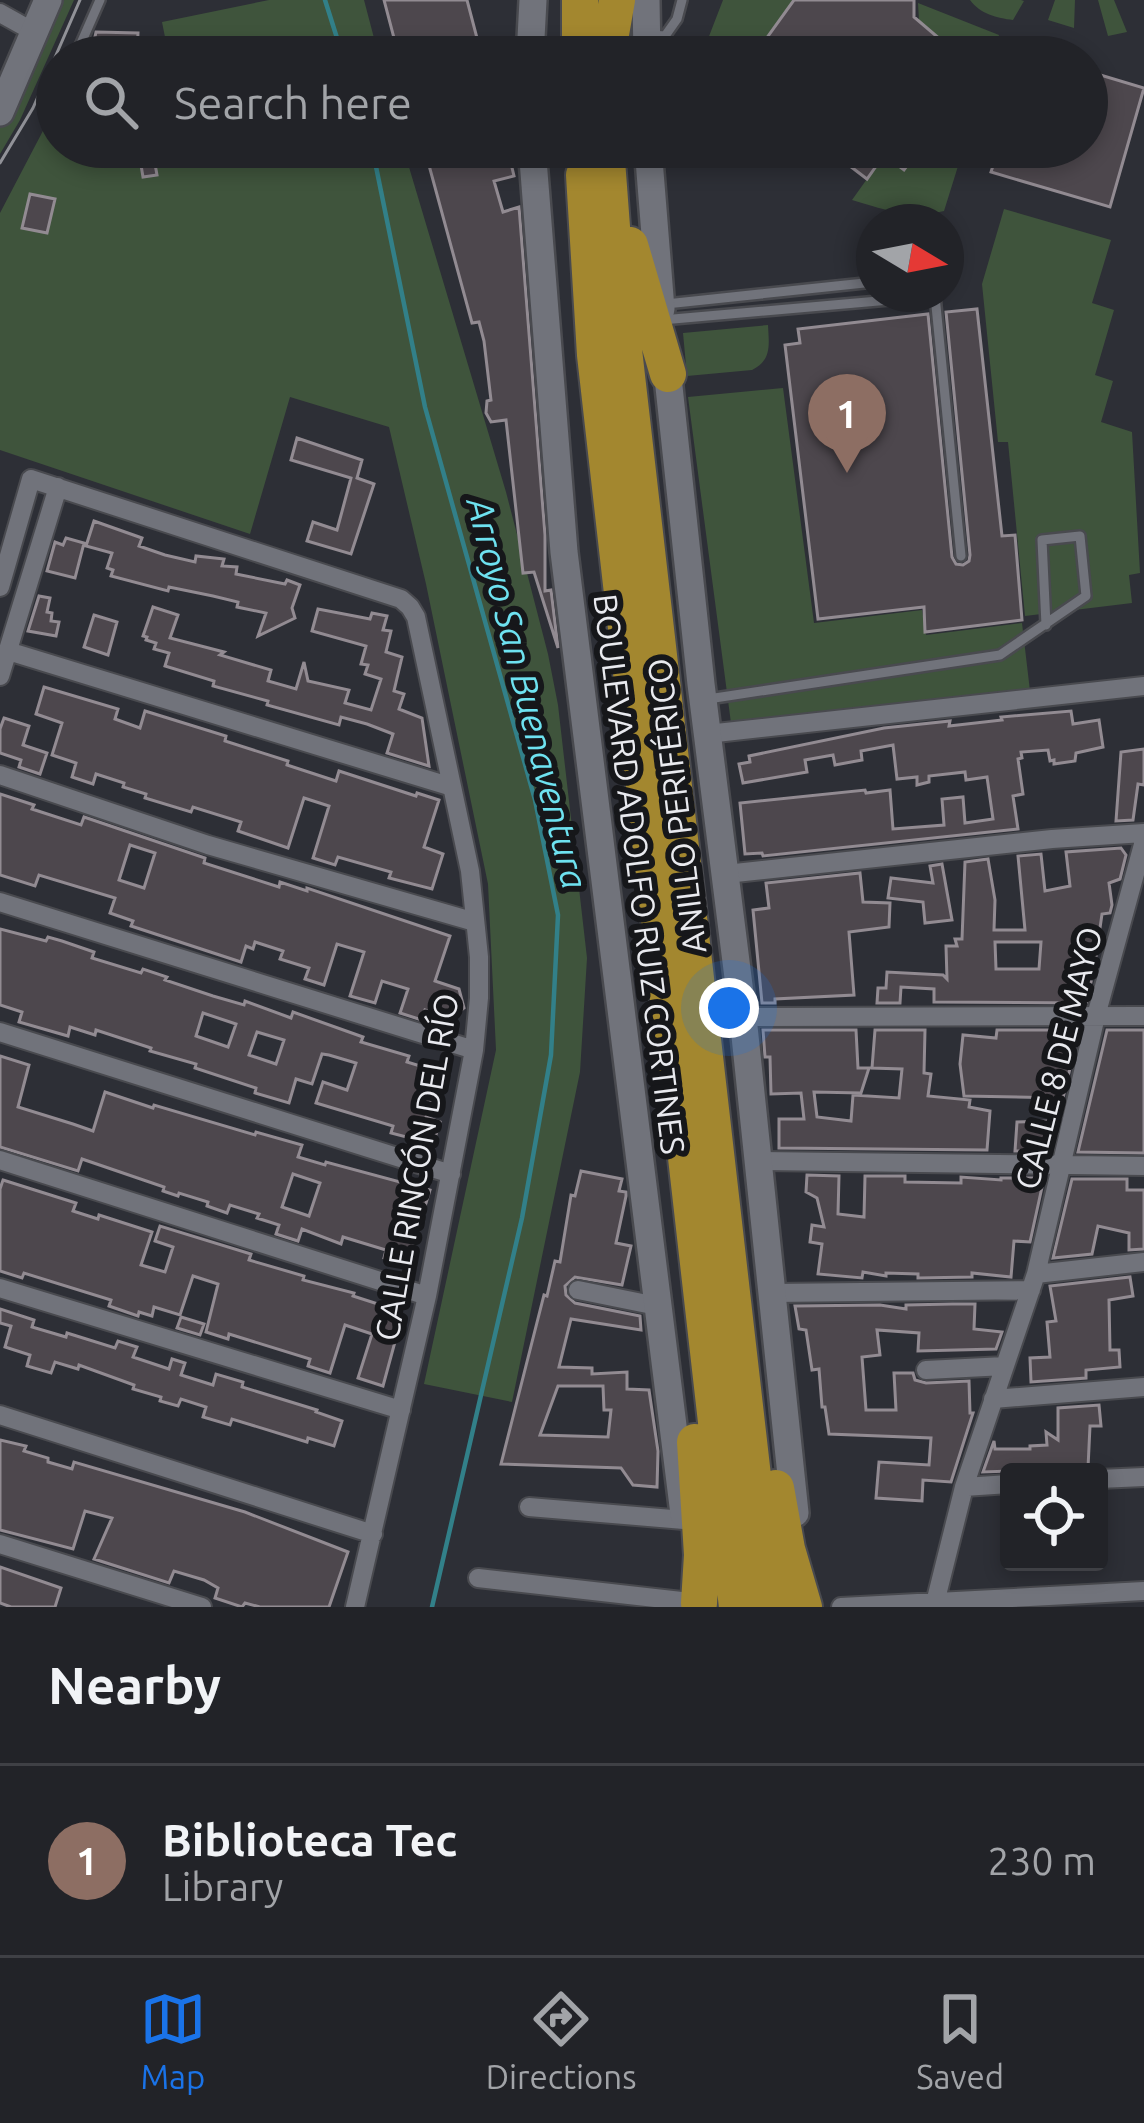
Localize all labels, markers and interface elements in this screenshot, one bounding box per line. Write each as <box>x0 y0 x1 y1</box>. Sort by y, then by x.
search box <box>36 36 1108 168</box>
icon: search <box>78 69 144 135</box>
text: Search here <box>174 77 412 128</box>
north arrow <box>856 204 964 312</box>
pin: 1 <box>808 374 886 473</box>
water label: Arroyo San Buenaventura <box>459 491 596 893</box>
street label: BOULEVARD ADOLFO RUIZ CORTINES <box>587 592 693 1156</box>
street label: ANILLO PERIFÉRICO <box>638 656 712 956</box>
street label: CALLE 8 DE MAYO <box>1007 923 1109 1193</box>
your location <box>699 978 759 1038</box>
street label: CALLE RINCÓN DEL RÍO <box>365 990 465 1344</box>
map controls <box>1000 1463 1108 1571</box>
button: locate <box>1000 1463 1108 1571</box>
text: Nearby <box>48 1656 221 1714</box>
text: Biblioteca Tec <box>162 1814 457 1865</box>
text: 1 <box>76 1839 98 1882</box>
text: 230 m <box>987 1839 1096 1882</box>
text: Library <box>162 1865 283 1908</box>
tab: Map <box>140 1986 206 2095</box>
tab: Directions <box>486 1986 636 2095</box>
tab: Saved <box>916 1986 1004 2095</box>

